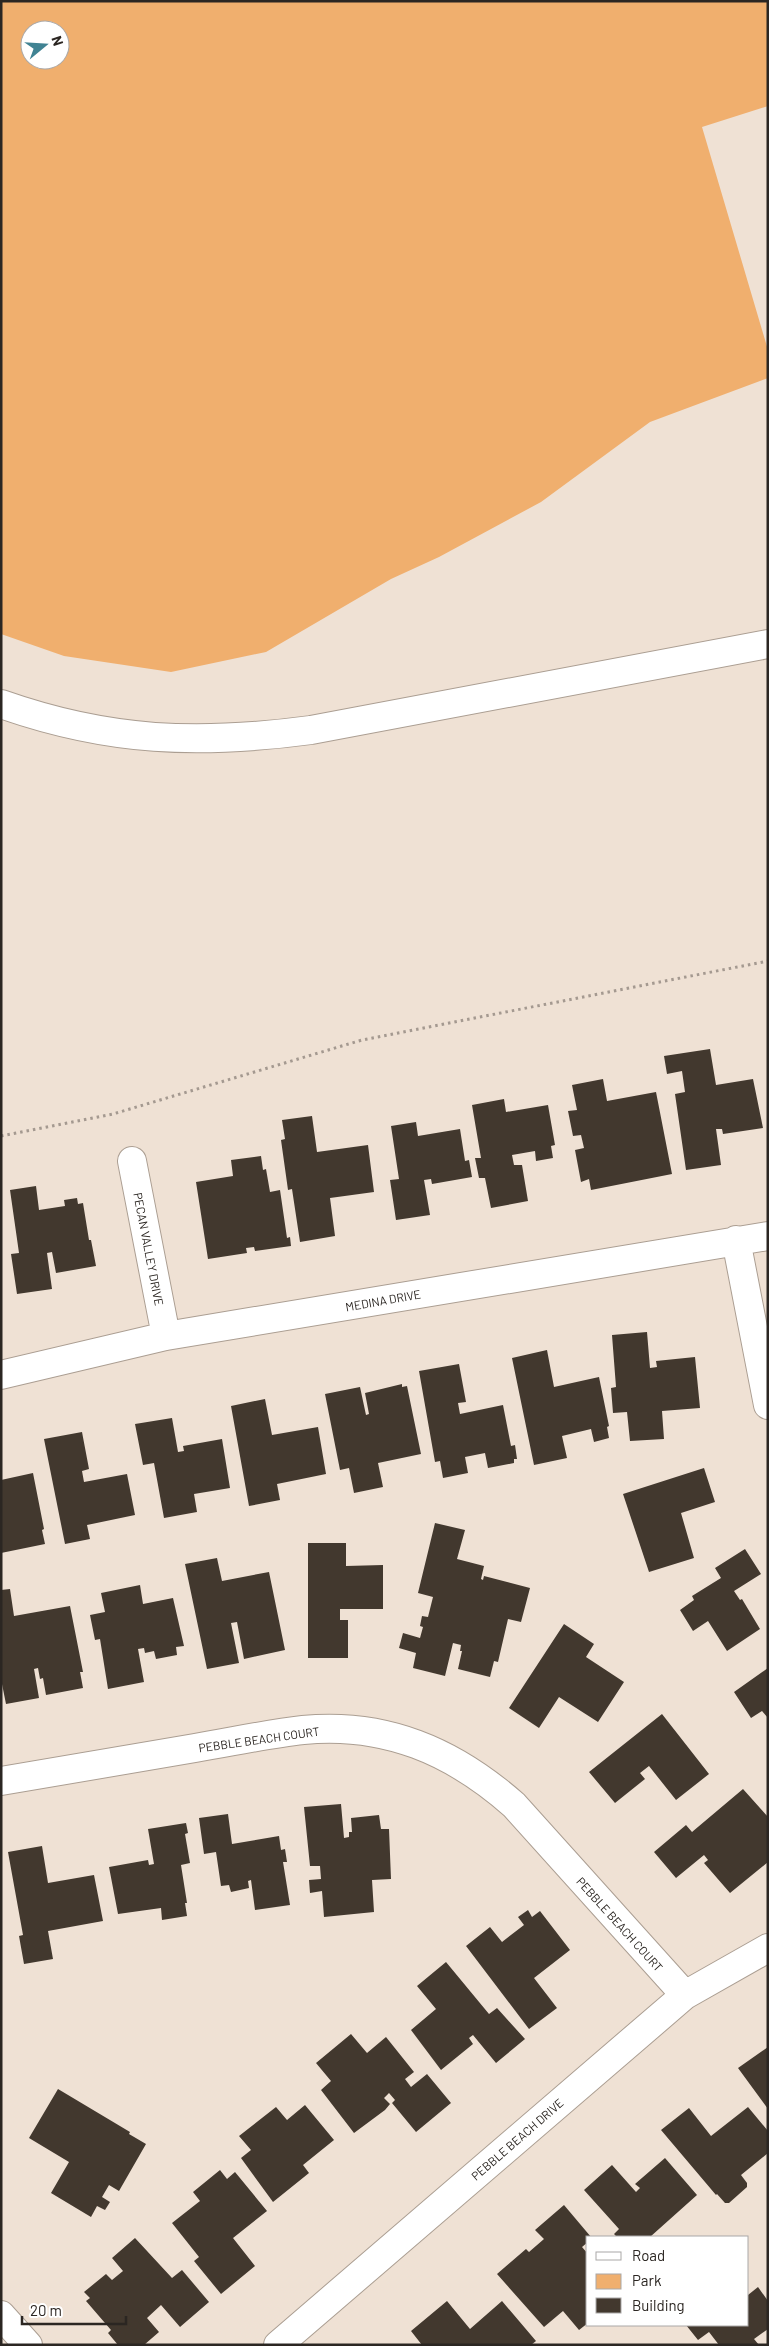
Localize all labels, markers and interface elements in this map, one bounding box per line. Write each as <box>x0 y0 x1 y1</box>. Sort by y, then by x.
north arrow <box>20 20 70 70</box>
text: N <box>48 34 67 48</box>
street label: PECAN VALLEY DRIVE <box>131 1191 167 1307</box>
street label: MEDINA DRIVE <box>344 1286 422 1314</box>
street label: PEBBLE BEACH COURT <box>198 1724 321 1754</box>
street label: PEBBLE BEACH COURT <box>574 1874 666 1974</box>
street label: PEBBLE BEACH DRIVE <box>468 2095 566 2183</box>
legend <box>586 2236 749 2326</box>
text: Road <box>632 2246 665 2264</box>
text: Park <box>632 2271 662 2289</box>
scale bar <box>22 2294 126 2326</box>
text: Building <box>632 2296 685 2314</box>
text: 20 m <box>30 2301 62 2319</box>

